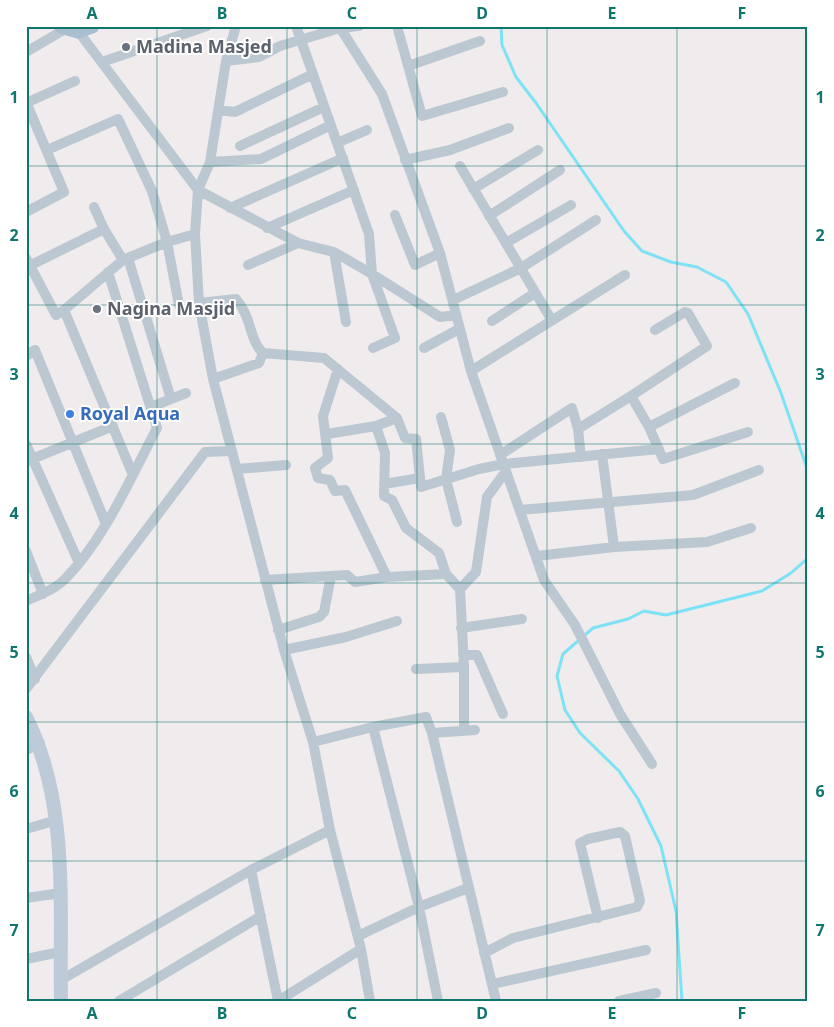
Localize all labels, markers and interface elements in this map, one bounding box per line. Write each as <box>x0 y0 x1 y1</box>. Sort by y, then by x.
text: A <box>86 2 98 24</box>
text: B <box>217 2 227 24</box>
text: C <box>347 2 357 24</box>
text: D <box>476 2 488 24</box>
text: E <box>608 2 617 24</box>
text: F <box>738 2 746 24</box>
place label: Madina Masjed <box>136 34 272 58</box>
marker: Madina Masjed <box>120 41 132 53</box>
text: 1 <box>9 86 19 108</box>
text: 1 <box>815 86 825 108</box>
text: 2 <box>9 224 19 246</box>
text: 2 <box>815 224 825 246</box>
place label: Nagina Masjid <box>107 296 235 320</box>
marker: Nagina Masjid <box>91 303 103 315</box>
text: 3 <box>9 363 19 385</box>
text: 3 <box>815 363 825 385</box>
place label: Royal Aqua <box>80 401 180 425</box>
marker: Royal Aqua <box>64 408 76 420</box>
text: 4 <box>9 502 19 524</box>
text: 4 <box>815 502 825 524</box>
text: 5 <box>9 641 19 663</box>
text: 5 <box>815 641 825 663</box>
text: 6 <box>9 780 19 802</box>
text: 6 <box>815 780 825 802</box>
text: 7 <box>9 919 19 941</box>
text: 7 <box>815 919 825 941</box>
text: A <box>86 1002 98 1024</box>
text: B <box>217 1002 227 1024</box>
text: C <box>347 1002 357 1024</box>
text: D <box>476 1002 488 1024</box>
text: E <box>608 1002 617 1024</box>
text: F <box>738 1002 746 1024</box>

